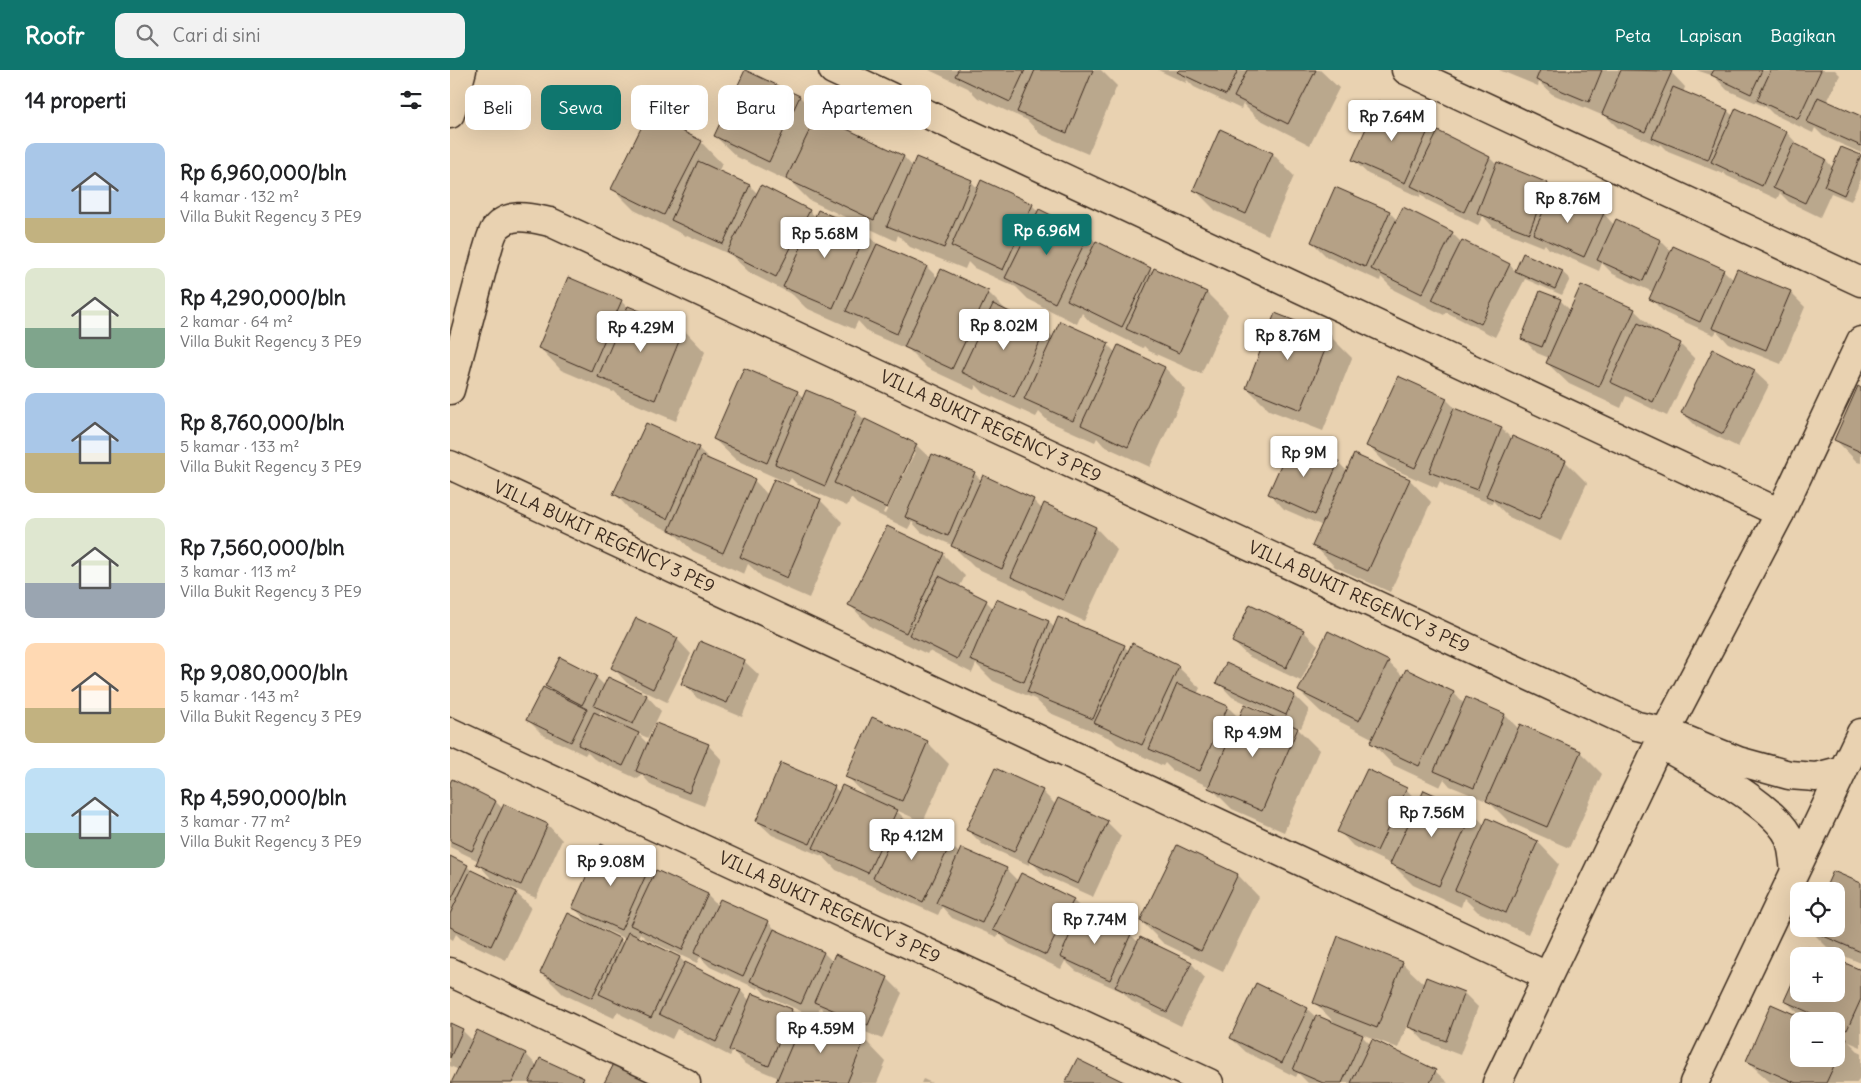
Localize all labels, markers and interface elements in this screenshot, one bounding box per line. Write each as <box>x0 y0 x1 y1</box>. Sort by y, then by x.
search box <box>115 13 465 58</box>
text: Roofr <box>25 20 85 50</box>
icon: search <box>133 21 161 49</box>
text: Cari di sini <box>173 23 260 47</box>
text: Peta <box>1615 24 1651 47</box>
text: Lapisan <box>1679 24 1742 47</box>
text: Bagikan <box>1770 24 1836 47</box>
chip: Beli <box>465 85 531 130</box>
chip: Sewa <box>541 85 621 130</box>
chip: Filter <box>631 85 708 130</box>
chip: Baru <box>718 85 794 130</box>
chip: Apartemen <box>804 85 931 130</box>
icon: filters <box>397 86 425 114</box>
text: 14 properti <box>25 87 126 114</box>
pin: Rp 7.64M <box>1340 100 1444 142</box>
text: Rp 7.64M <box>1359 106 1425 126</box>
text: Rp 6,960,000/bln <box>180 159 347 186</box>
icon: home <box>65 163 125 223</box>
pin: Rp 8.76M <box>1516 182 1620 224</box>
text: 4 kamar · 132 m² <box>180 186 299 206</box>
text: Rp 8.76M <box>1535 188 1601 208</box>
text: Villa Bukit Regency 3 PE9 <box>180 206 362 226</box>
pin: Rp 6.96M <box>995 214 1099 256</box>
pin: Rp 5.68M <box>773 216 877 259</box>
text: Rp 6.96M <box>1013 220 1081 240</box>
text: Rp 5.68M <box>791 223 859 243</box>
text: Rp 4,290,000/bln <box>180 284 346 311</box>
icon: home <box>65 288 125 348</box>
pin: Rp 8.02M <box>952 308 1056 351</box>
pin: Rp 4.29M <box>589 310 693 353</box>
text: 2 kamar · 64 m² <box>180 311 293 331</box>
text: Rp 8.02M <box>970 315 1038 335</box>
text: Rp 4.29M <box>608 317 674 337</box>
pin: Rp 8.76M <box>1236 318 1340 361</box>
text: Rp 8.76M <box>1255 325 1321 345</box>
text: Villa Bukit Regency 3 PE9 <box>180 331 362 351</box>
street label: VILLA BUKIT REGENCY 3 PE9 <box>876 365 1105 487</box>
text: Rp 8,760,000/bln <box>180 409 345 436</box>
icon: home <box>65 413 125 473</box>
text: 5 kamar · 133 m² <box>180 436 299 456</box>
pin: Rp 9M <box>1269 436 1339 478</box>
text: Rp 9M <box>1281 442 1327 462</box>
text: Villa Bukit Regency 3 PE9 <box>180 456 362 476</box>
street label: VILLA BUKIT REGENCY 3 PE9 <box>490 475 719 598</box>
text: Rp 7,560,000/bln <box>180 534 345 561</box>
street label: VILLA BUKIT REGENCY 3 PE9 <box>1245 535 1474 658</box>
icon: home <box>65 538 125 598</box>
text: 3 kamar · 113 m² <box>180 561 297 581</box>
text: Villa Bukit Regency 3 PE9 <box>180 581 362 601</box>
text: Rp 9,080,000/bln <box>180 659 348 686</box>
icon: home <box>65 663 125 723</box>
text: 5 kamar · 143 m² <box>180 686 300 706</box>
text: Villa Bukit Regency 3 PE9 <box>180 706 362 726</box>
pin: Rp 4.9M <box>1207 716 1299 758</box>
text: Rp 4.9M <box>1224 722 1282 742</box>
text: Rp 4,590,000/bln <box>180 784 347 811</box>
icon: home <box>65 788 125 848</box>
pin: Rp 7.56M <box>1380 796 1484 838</box>
text: Rp 7.56M <box>1399 802 1465 822</box>
text: 3 kamar · 77 m² <box>180 811 290 831</box>
pin: Rp 4.12M <box>860 818 964 861</box>
text: Rp 4.12M <box>880 825 944 845</box>
text: Villa Bukit Regency 3 PE9 <box>180 831 362 851</box>
pin: Rp 9.08M <box>559 844 663 887</box>
street label: VILLA BUKIT REGENCY 3 PE9 <box>715 846 944 968</box>
text: Rp 9.08M <box>577 851 645 871</box>
map controls <box>1790 882 1845 1067</box>
button: locate <box>1790 882 1845 937</box>
pin: Rp 7.74M <box>1043 902 1147 945</box>
text: Rp 7.74M <box>1063 909 1127 929</box>
button: + <box>1790 947 1845 1002</box>
pin: Rp 4.59M <box>769 1012 873 1054</box>
button: − <box>1790 1012 1845 1067</box>
text: Rp 4.59M <box>787 1018 855 1038</box>

